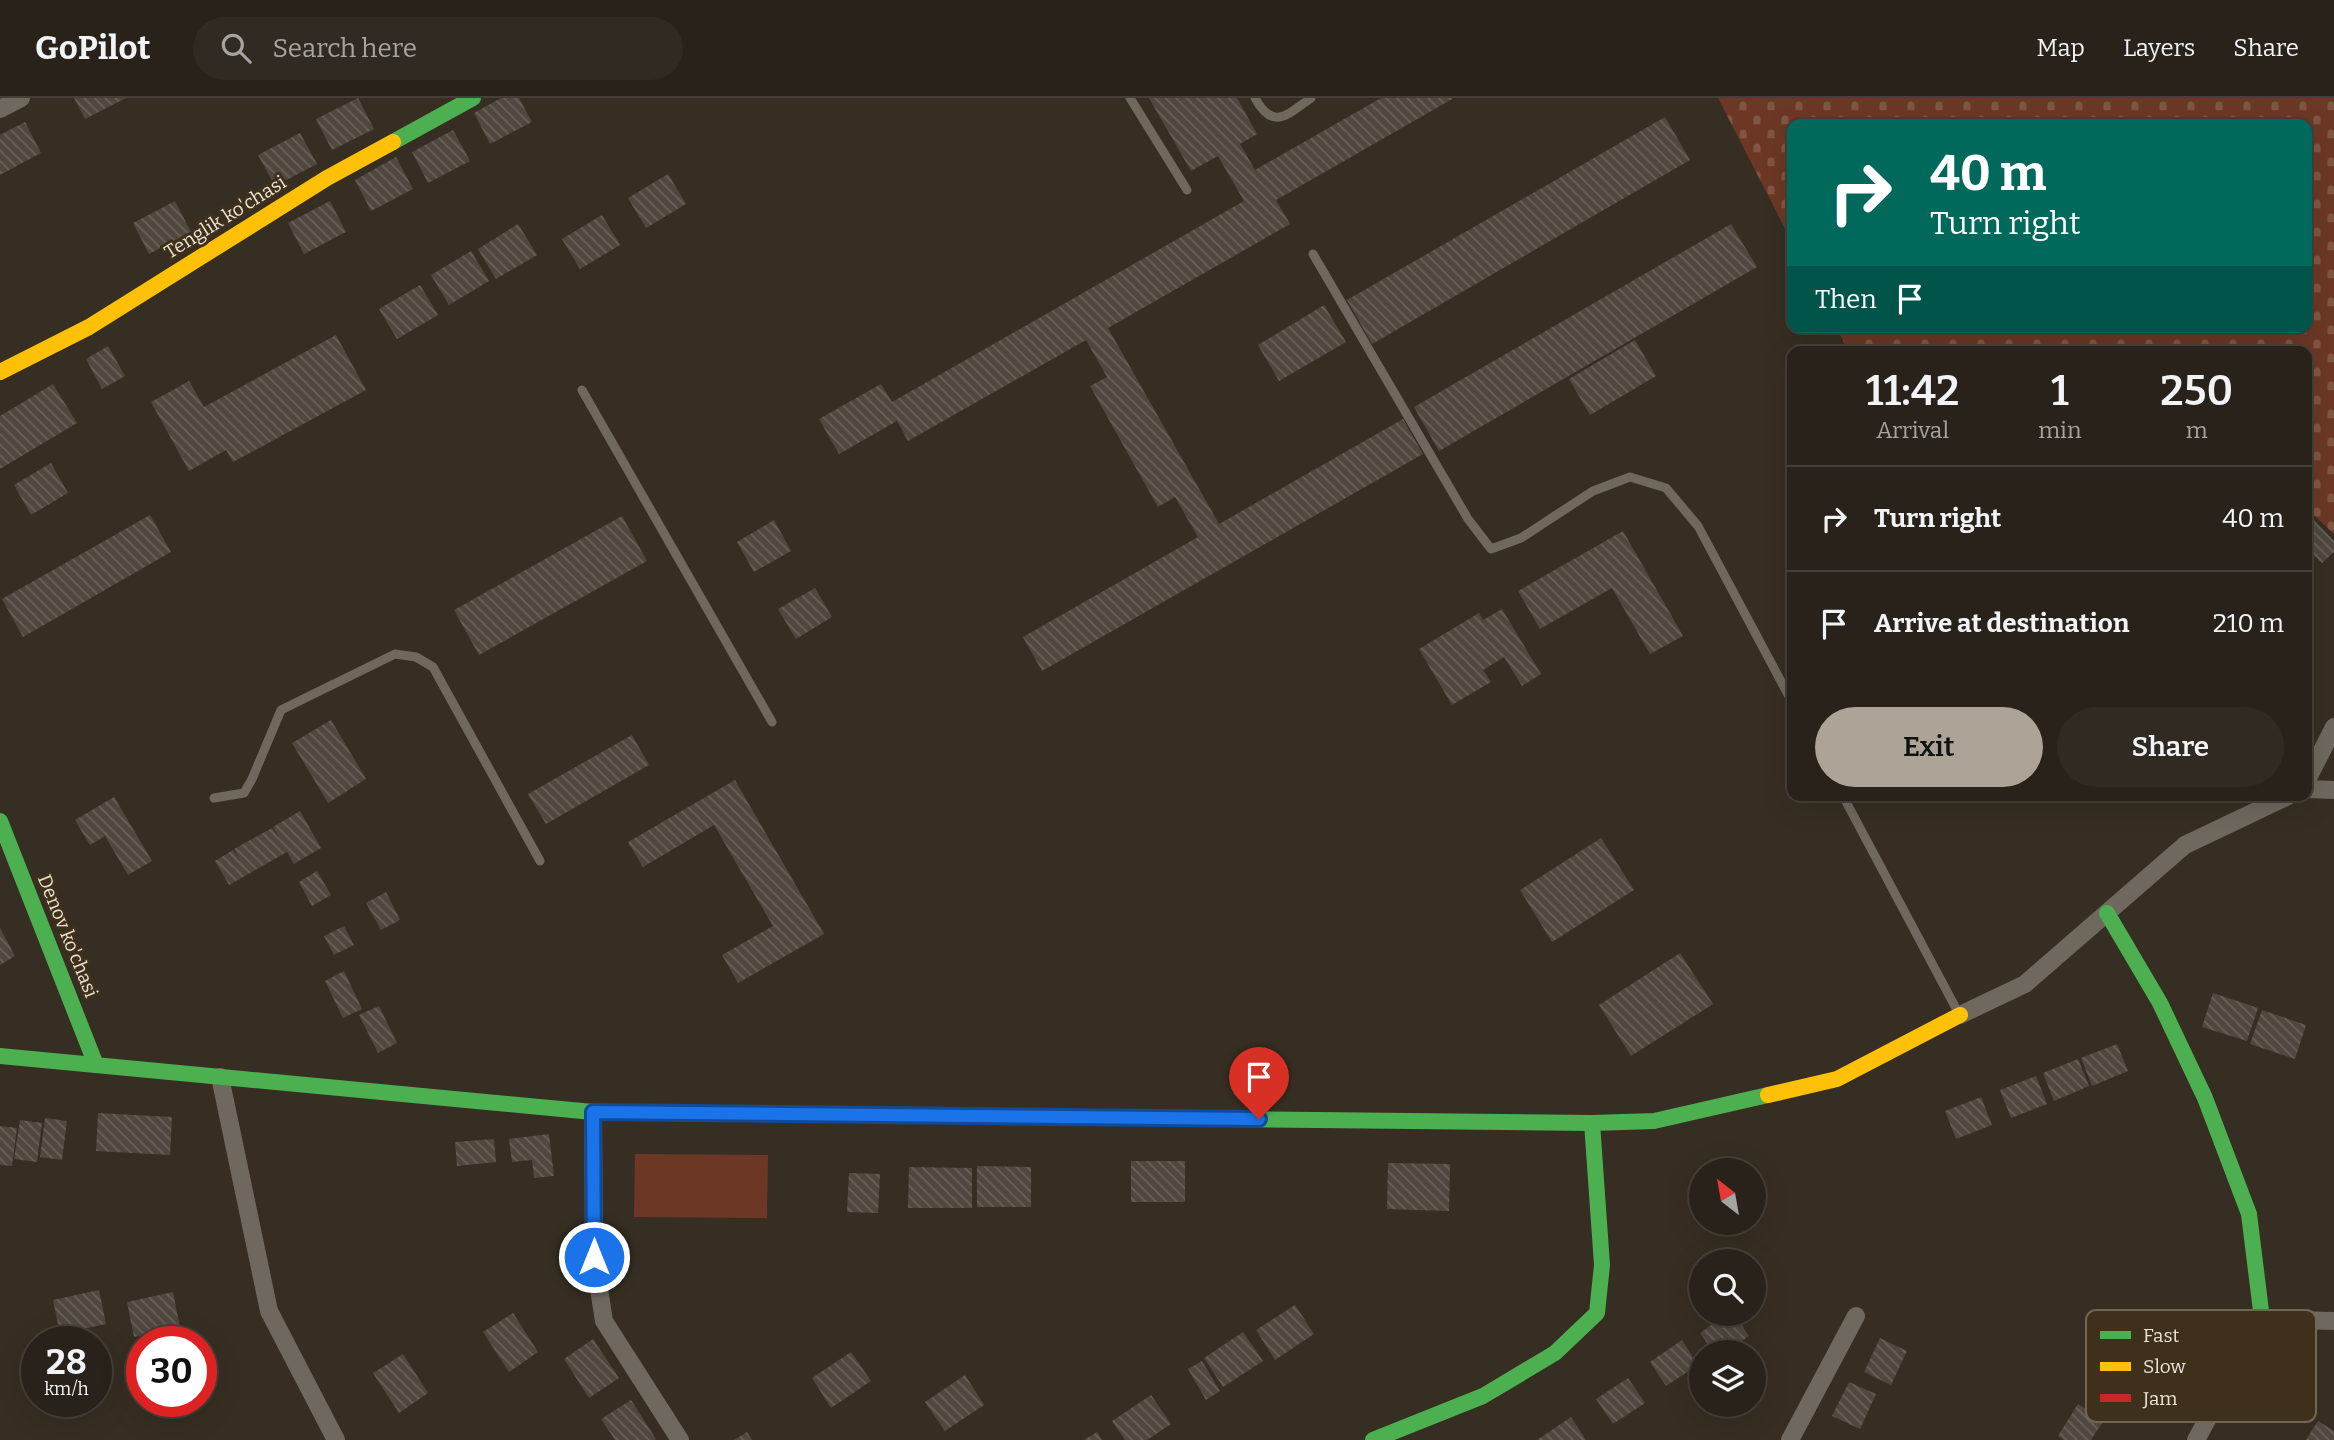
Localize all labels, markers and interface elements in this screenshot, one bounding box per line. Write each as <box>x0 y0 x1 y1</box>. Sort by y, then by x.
search box <box>193 17 683 80</box>
text: GoPilot <box>35 28 151 68</box>
icon: search <box>217 29 255 67</box>
text: Search here <box>273 33 417 64</box>
text: Map <box>2037 34 2085 62</box>
text: Layers <box>2123 34 2195 62</box>
text: Share <box>2233 34 2299 62</box>
text: 40 m <box>1930 144 2047 203</box>
icon: right <box>1815 147 1906 238</box>
street label: Tenglik ko'chasi <box>160 170 290 264</box>
text: Turn right <box>1930 204 2081 242</box>
icon: arrive <box>1891 280 1929 318</box>
text: Then <box>1815 284 1877 315</box>
text: 11:42 <box>1866 366 1959 416</box>
text: 1 <box>2051 366 2069 416</box>
text: 250 <box>2160 366 2233 416</box>
text: Arrival <box>1876 416 1949 444</box>
text: min <box>2038 416 2082 444</box>
text: m <box>2186 416 2208 444</box>
icon: right <box>1815 500 1853 538</box>
text: Turn right <box>1874 503 2001 534</box>
text: 40 m <box>2222 503 2284 534</box>
icon: arrive <box>1815 605 1853 643</box>
text: Arrive at destination <box>1874 608 2129 639</box>
text: 210 m <box>2213 608 2284 639</box>
button: Exit <box>1815 707 2043 787</box>
button: Share <box>2057 707 2284 787</box>
street label: Denov ko'chasi <box>33 871 103 1001</box>
pin <box>1229 1047 1289 1119</box>
icon: arrive <box>1240 1058 1278 1096</box>
north arrow <box>1689 1158 1766 1236</box>
map controls <box>1689 1158 1766 1417</box>
position arrow <box>557 1220 631 1294</box>
button: search <box>1689 1249 1766 1326</box>
legend <box>2086 1310 2316 1422</box>
text: Fast <box>2143 1324 2180 1347</box>
speed limit sign: 30 <box>126 1326 217 1417</box>
button: layers <box>1689 1340 1766 1417</box>
text: 28 <box>46 1341 87 1383</box>
text: Slow <box>2143 1355 2186 1378</box>
text: km/h <box>44 1378 89 1400</box>
text: Jam <box>2142 1387 2177 1410</box>

